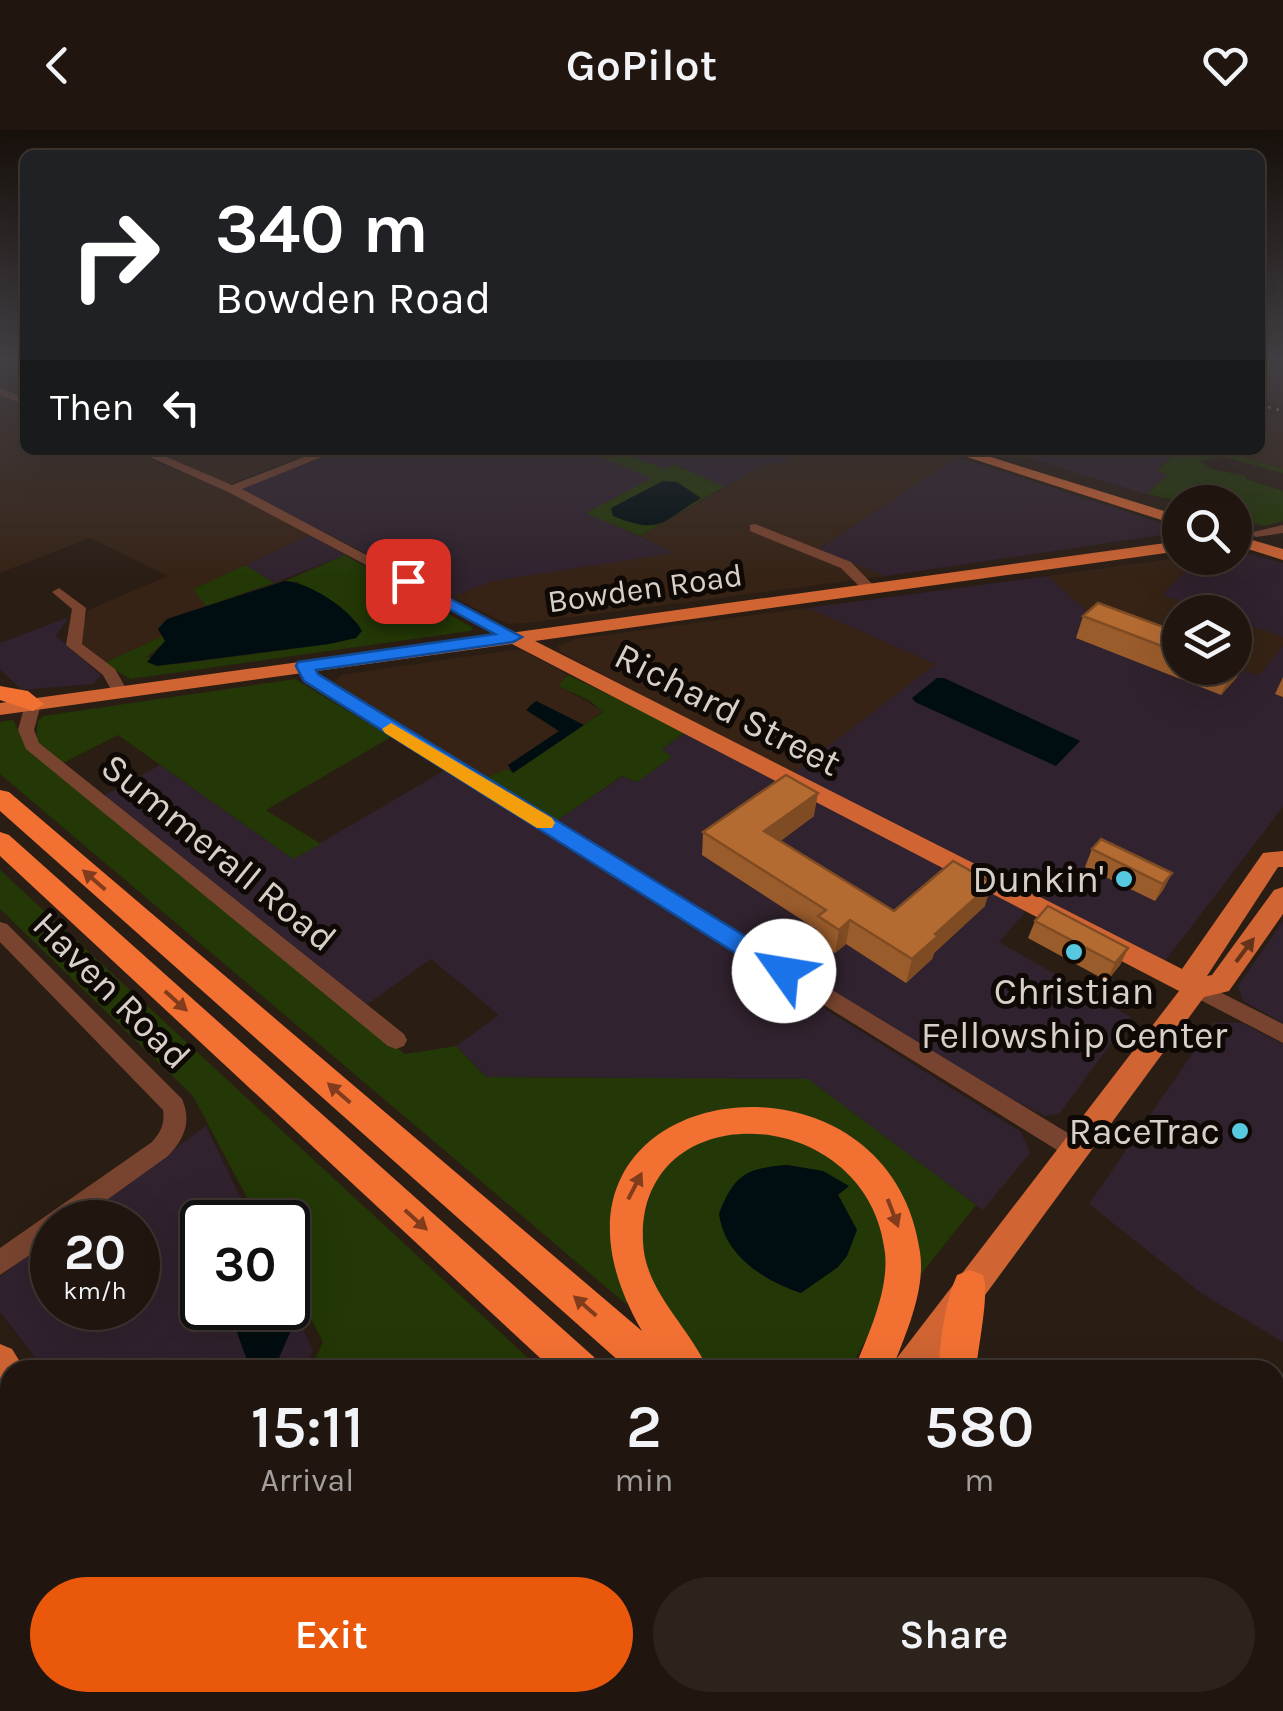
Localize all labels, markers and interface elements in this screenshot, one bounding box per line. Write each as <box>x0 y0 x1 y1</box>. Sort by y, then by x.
icon: back <box>30 38 85 93</box>
icon: heart <box>1198 38 1253 93</box>
text: GoPilot <box>566 39 717 91</box>
text: 340 m <box>215 188 429 270</box>
icon: right <box>50 190 180 320</box>
text: Bowden Road <box>215 272 491 324</box>
icon: left <box>154 380 209 435</box>
text: Then <box>50 385 134 430</box>
map controls <box>1162 485 1252 685</box>
button: search <box>1162 485 1252 575</box>
pin <box>366 539 451 624</box>
icon: arrive <box>381 554 436 609</box>
street label: Bowden Road <box>545 556 745 620</box>
button: layers <box>1162 595 1252 685</box>
street label: Richard Street <box>607 633 848 786</box>
street label: Summerall Road <box>92 744 345 961</box>
place label: Dunkin' <box>972 857 1104 902</box>
marker: Dunkin' <box>1113 868 1135 890</box>
one-way arrow <box>82 869 107 891</box>
street label: Haven Road <box>23 902 200 1079</box>
position arrow <box>732 919 836 1023</box>
one-way arrow <box>1235 937 1255 963</box>
marker: Christian Fellowship Center <box>1063 941 1085 963</box>
place label: Christian Fellowship Center <box>921 969 1228 1058</box>
one-way arrow <box>164 989 188 1012</box>
one-way arrow <box>327 1082 352 1104</box>
place label: RaceTrac <box>1068 1109 1220 1154</box>
marker: RaceTrac <box>1229 1120 1251 1142</box>
one-way arrow <box>627 1171 644 1200</box>
one-way arrow <box>886 1198 901 1228</box>
speed limit sign: 30 <box>180 1200 310 1330</box>
one-way arrow <box>404 1208 428 1231</box>
text: 20 <box>64 1223 126 1282</box>
text: km/h <box>63 1276 127 1305</box>
one-way arrow <box>572 1296 597 1318</box>
text: 15:11 <box>251 1392 364 1462</box>
text: 2 <box>626 1392 662 1462</box>
text: 580 <box>924 1392 1034 1462</box>
text: Arrival <box>260 1462 354 1499</box>
text: min <box>615 1462 673 1499</box>
text: m <box>964 1462 994 1499</box>
button: Exit <box>30 1577 633 1692</box>
button: Share <box>653 1577 1255 1692</box>

